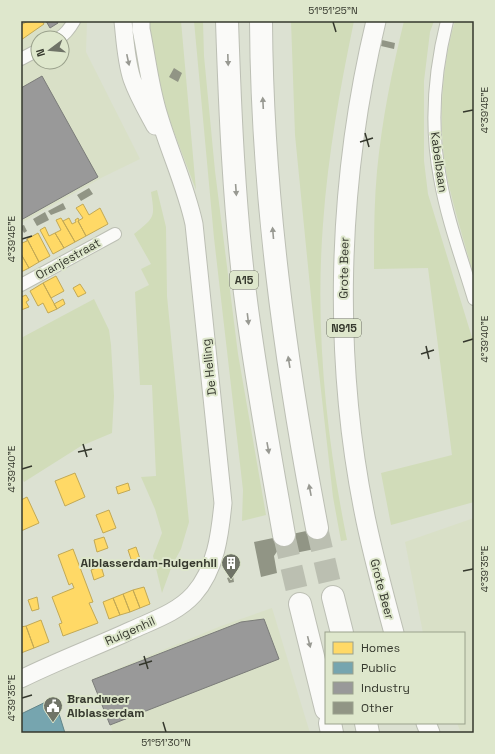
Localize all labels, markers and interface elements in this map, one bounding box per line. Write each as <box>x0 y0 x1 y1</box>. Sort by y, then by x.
text: 51°51'25"N <box>308 4 358 17</box>
north arrow <box>30 30 70 70</box>
text: N <box>33 47 48 58</box>
one-way arrow <box>125 53 131 66</box>
one-way arrow <box>225 54 232 66</box>
text: 4°39'45"E <box>478 86 491 133</box>
one-way arrow <box>260 97 267 109</box>
street label: Kabelbaan <box>427 131 451 193</box>
one-way arrow <box>232 184 239 196</box>
text: 4°39'45"E <box>5 215 18 262</box>
one-way arrow <box>269 227 276 239</box>
street label: Oranjestraat <box>33 235 103 283</box>
street label: Grote Beer <box>335 237 353 299</box>
road number: A15 <box>230 271 258 289</box>
one-way arrow <box>245 313 252 325</box>
text: 4°39'40"E <box>478 315 491 362</box>
road number: N915 <box>327 319 361 337</box>
street label: De Helling <box>198 338 220 396</box>
one-way arrow <box>286 356 292 368</box>
one-way arrow <box>266 441 272 454</box>
text: 4°39'40"E <box>5 445 18 492</box>
one-way arrow <box>306 484 312 496</box>
text: 4°39'35"E <box>478 545 491 592</box>
building icon: Alblasserdam-Ruigenhil <box>220 552 242 580</box>
place label: Alblasserdam-Ruigenhil <box>80 555 217 571</box>
street label: Grote Beer <box>366 557 398 621</box>
street label: Ruigenhil <box>102 613 158 649</box>
legend <box>325 632 465 724</box>
one-way arrow <box>306 636 312 648</box>
text: Homes <box>361 640 400 656</box>
text: Public <box>361 660 396 676</box>
text: 4°39'35"E <box>5 674 18 721</box>
text: Industry <box>361 680 410 696</box>
place label: Brandweer Alblasserdam <box>67 691 144 721</box>
public building icon: Brandweer Alblasserdam <box>42 695 64 723</box>
text: Other <box>361 700 394 716</box>
text: 51°51'30"N <box>141 736 191 749</box>

